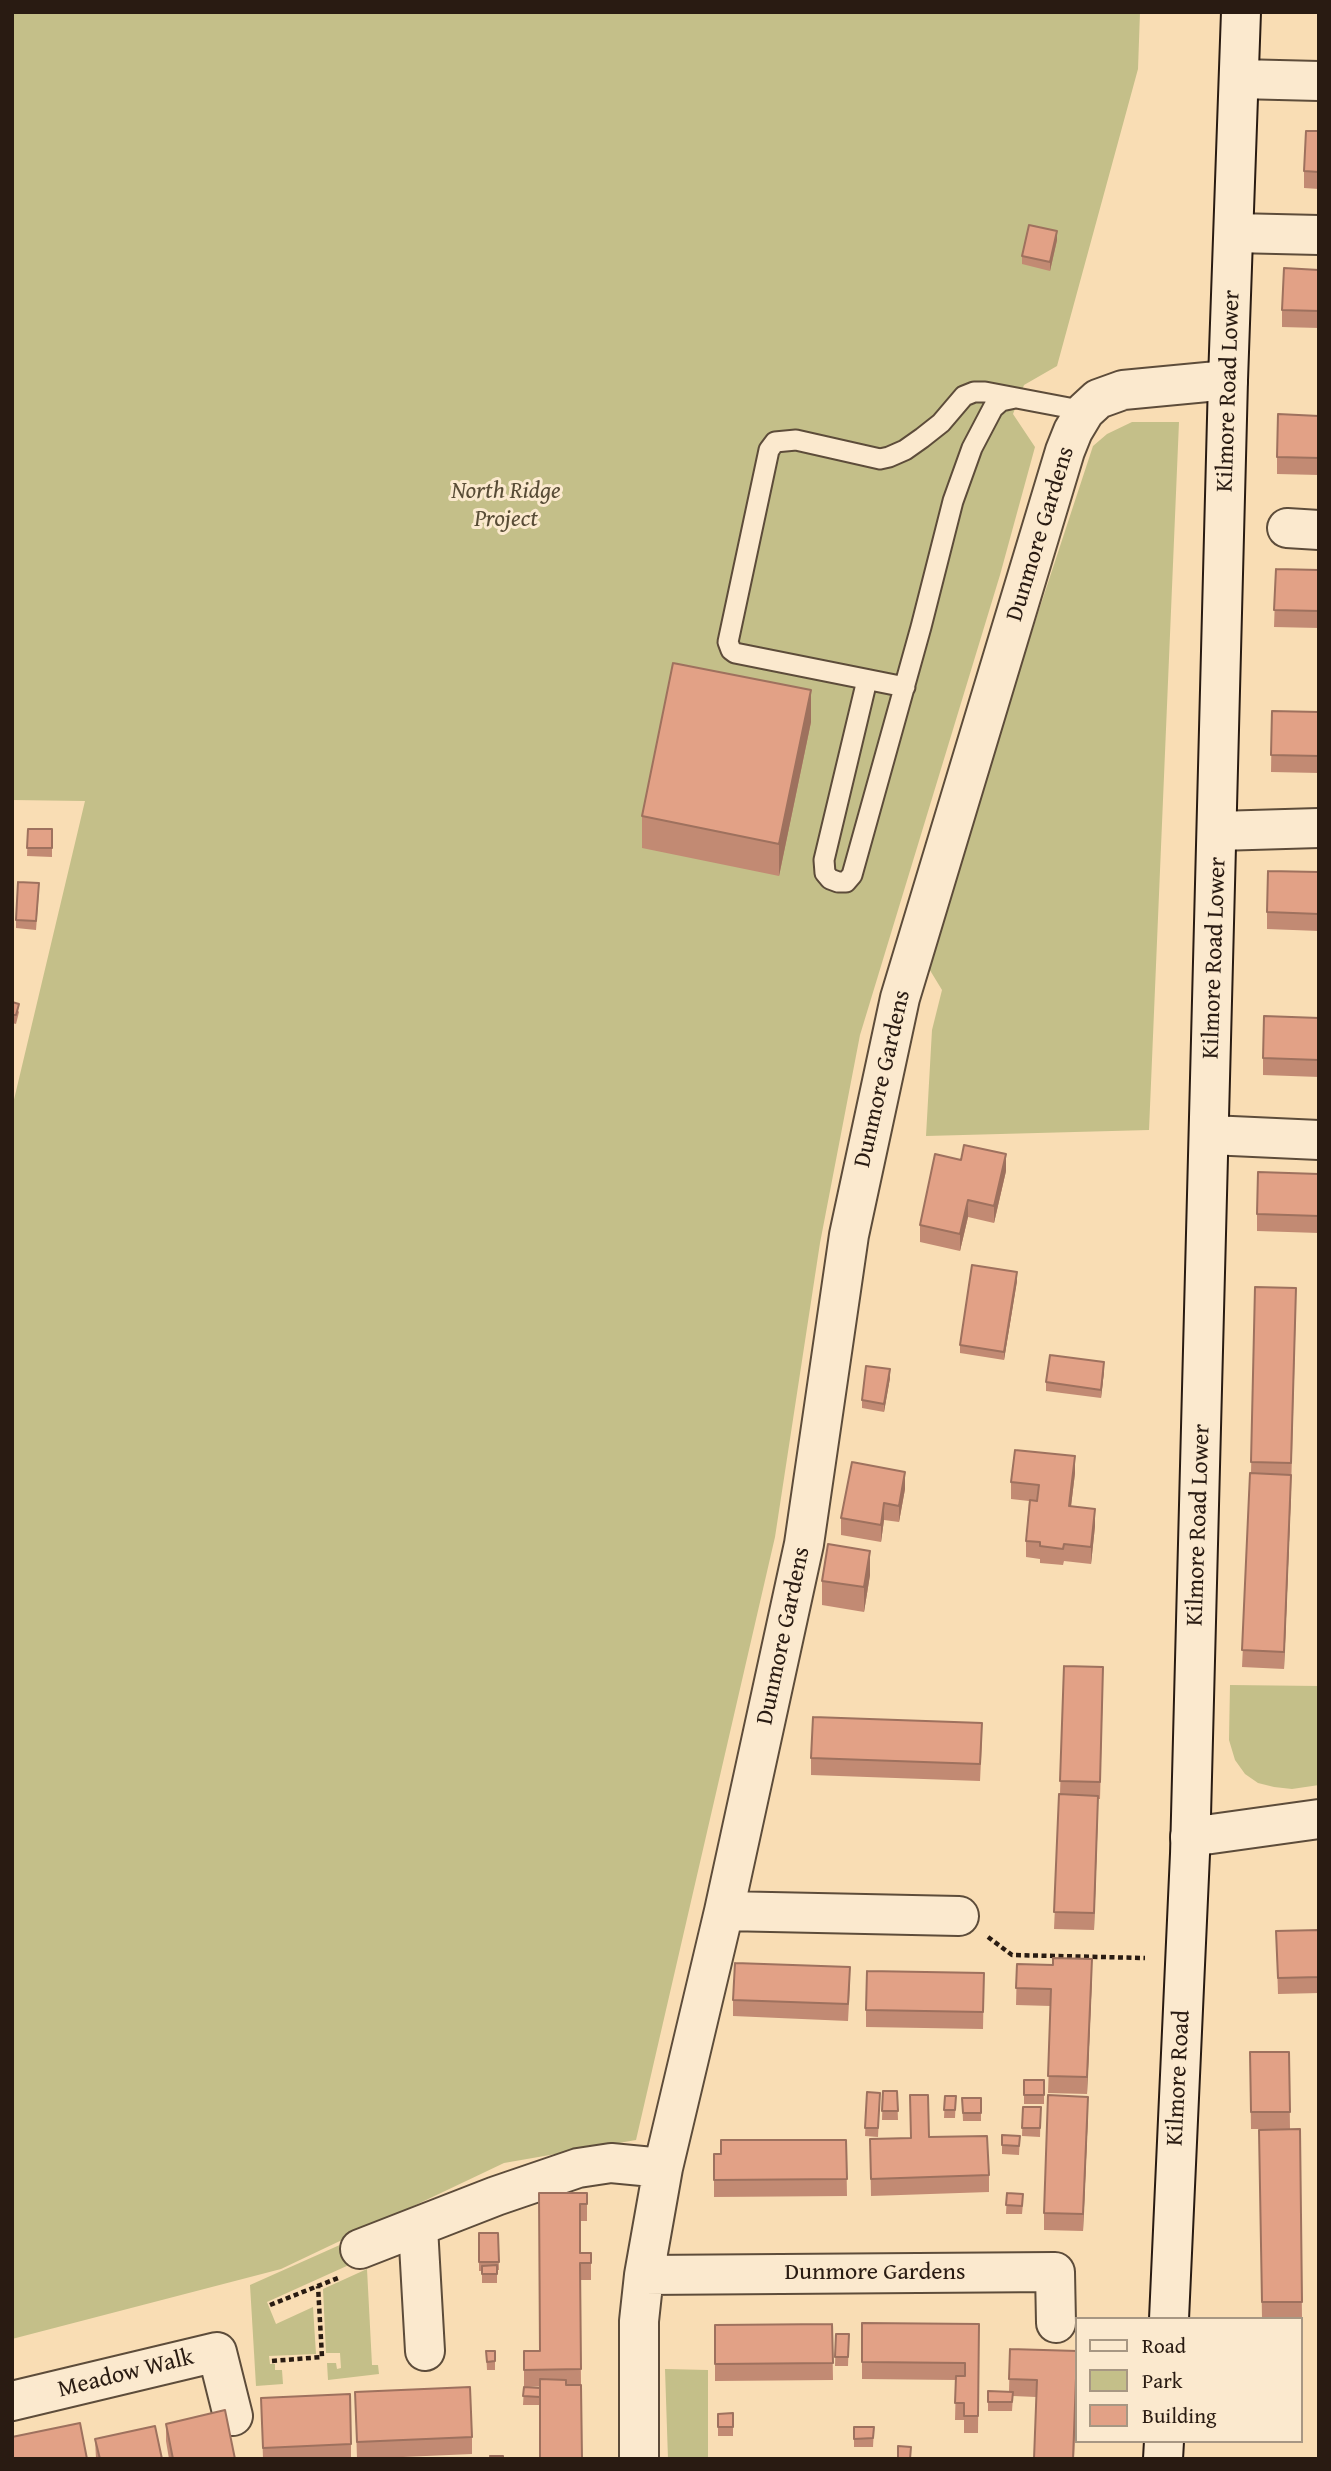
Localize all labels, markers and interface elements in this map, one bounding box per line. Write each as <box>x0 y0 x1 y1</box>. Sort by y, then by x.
street label: Kilmore Road Lower <box>1211 289 1247 493</box>
street label: Dunmore Gardens <box>1001 443 1081 625</box>
park label: North Ridge Project <box>451 478 561 534</box>
street label: Kilmore Road Lower <box>1197 856 1233 1060</box>
street label: Dunmore Gardens <box>849 987 917 1171</box>
street label: Kilmore Road Lower <box>1181 1423 1217 1627</box>
street label: Dunmore Gardens <box>751 1544 817 1728</box>
street label: Kilmore Road <box>1161 2009 1197 2147</box>
street label: Dunmore Gardens <box>784 2259 966 2287</box>
legend <box>1076 2317 1303 2443</box>
text: Road <box>1142 2330 1186 2361</box>
street label: Meadow Walk <box>55 2343 197 2405</box>
text: Park <box>1142 2365 1183 2396</box>
text: Building <box>1142 2400 1216 2431</box>

